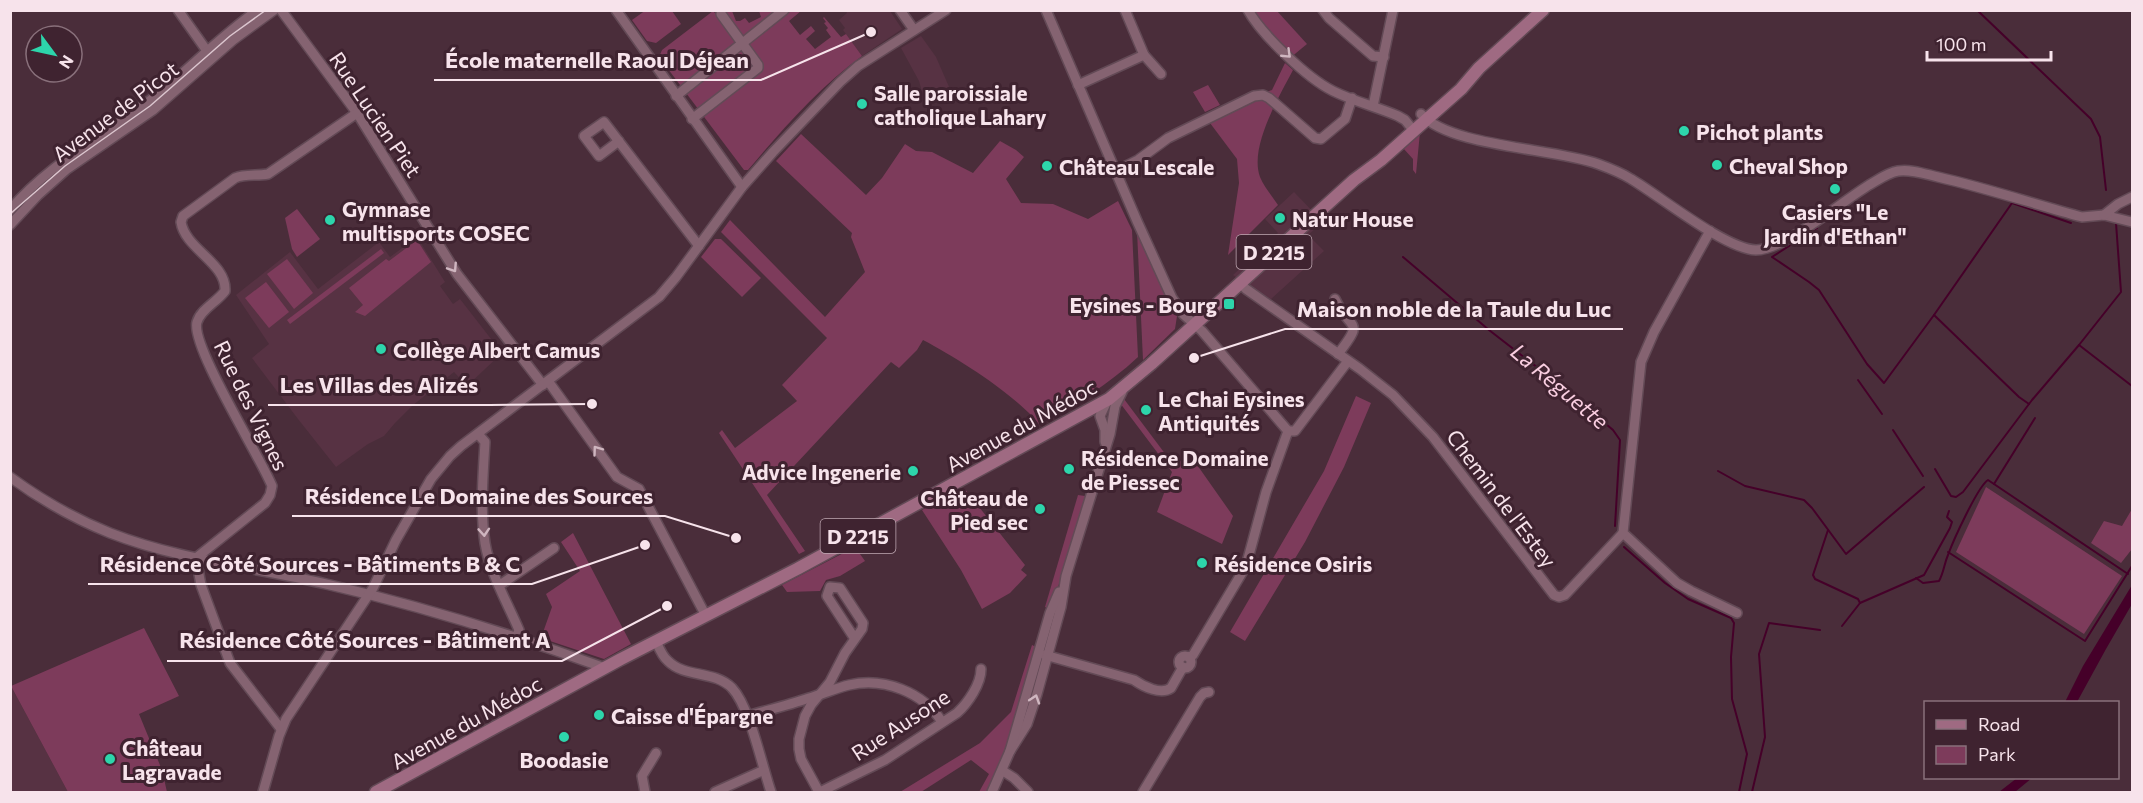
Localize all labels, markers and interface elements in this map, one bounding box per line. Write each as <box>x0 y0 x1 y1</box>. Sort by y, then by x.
north arrow <box>24 24 84 84</box>
scale bar <box>1927 24 2052 62</box>
text: 100 m <box>1936 33 1986 55</box>
callout: École maternelle Raoul Déjean <box>434 40 761 80</box>
text: École maternelle Raoul Déjean <box>445 46 749 73</box>
street label: Rue Lucien Piet <box>325 47 427 181</box>
one-way arrow <box>1280 47 1290 58</box>
text: N <box>56 52 78 73</box>
street label: Avenue de Picot <box>47 56 183 166</box>
place label: Salle paroissiale catholique Lahary <box>874 80 1047 129</box>
marker: Salle paroissiale catholique Lahary <box>855 97 869 111</box>
place label: Pichot plants <box>1696 119 1823 144</box>
marker: Pichot plants <box>1677 124 1691 138</box>
place label: Cheval Shop <box>1729 153 1848 178</box>
place label: Château Lescale <box>1059 154 1214 179</box>
marker: Cheval Shop <box>1710 158 1724 172</box>
marker: Château Lescale <box>1040 159 1054 173</box>
marker: Casiers "Le Jardin d'Ethan" <box>1828 182 1842 196</box>
place label: Gymnase multisports COSEC <box>342 196 530 245</box>
place label: Casiers "Le Jardin d'Ethan" <box>1763 199 1907 248</box>
place label: Natur House <box>1292 206 1413 231</box>
marker: Natur House <box>1273 211 1287 225</box>
marker: Gymnase multisports COSEC <box>323 213 337 227</box>
road number: D 2215 <box>1236 235 1312 269</box>
one-way arrow <box>446 262 458 272</box>
callout: Maison noble de la Taule du Luc <box>1285 289 1623 329</box>
place label: Eysines - Bourg <box>1069 292 1217 317</box>
text: Maison noble de la Taule du Luc <box>1297 295 1611 322</box>
marker: Eysines - Bourg <box>1222 297 1236 311</box>
street label: Rue des Vignes <box>210 336 294 474</box>
place label: Collège Albert Camus <box>393 337 600 362</box>
water label: La Réguette <box>1506 337 1615 435</box>
marker: Collège Albert Camus <box>374 342 388 356</box>
callout: Les Villas des Alizés <box>268 365 490 405</box>
text: Les Villas des Alizés <box>280 371 478 398</box>
street label: Avenue du Médoc <box>941 373 1101 477</box>
place label: Le Chai Eysines Antiquités <box>1158 386 1305 435</box>
marker: Le Chai Eysines Antiquités <box>1139 403 1153 417</box>
street label: Chemin de l'Estey <box>1442 424 1562 572</box>
place label: Résidence Domaine de Piessec <box>1081 445 1269 494</box>
one-way arrow <box>594 446 605 457</box>
place label: Advice Ingenerie <box>742 459 901 484</box>
marker: Résidence Domaine de Piessec <box>1062 462 1076 476</box>
marker: Advice Ingenerie <box>906 464 920 478</box>
callout: Résidence Le Domaine des Sources <box>292 476 665 516</box>
text: Résidence Le Domaine des Sources <box>305 482 653 509</box>
place label: Château de Pied sec <box>920 485 1028 534</box>
marker: Château de Pied sec <box>1033 502 1047 516</box>
road number: D 2215 <box>820 519 896 553</box>
one-way arrow <box>478 528 491 537</box>
callout: Résidence Côté Sources - Bâtiments B & C <box>88 544 532 584</box>
text: Résidence Côté Sources - Bâtiments B & C <box>100 550 520 577</box>
place label: Résidence Osiris <box>1214 551 1372 576</box>
marker: Résidence Osiris <box>1195 556 1209 570</box>
callout: Résidence Côté Sources - Bâtiment A <box>167 621 562 661</box>
text: Résidence Côté Sources - Bâtiment A <box>179 626 551 653</box>
street label: Avenue du Médoc <box>386 670 546 774</box>
street label: Rue Ausone <box>846 683 954 765</box>
one-way arrow <box>1028 694 1040 705</box>
legend <box>1924 701 2119 779</box>
place label: Caisse d'Épargne <box>611 703 773 728</box>
marker: Caisse d'Épargne <box>592 708 606 722</box>
text: Road <box>1978 713 2020 735</box>
marker: Boodasie <box>557 730 571 744</box>
place label: Château Lagravade <box>122 735 222 784</box>
text: Park <box>1978 743 2016 765</box>
place label: Boodasie <box>519 747 609 772</box>
marker: Château Lagravade <box>103 752 117 766</box>

